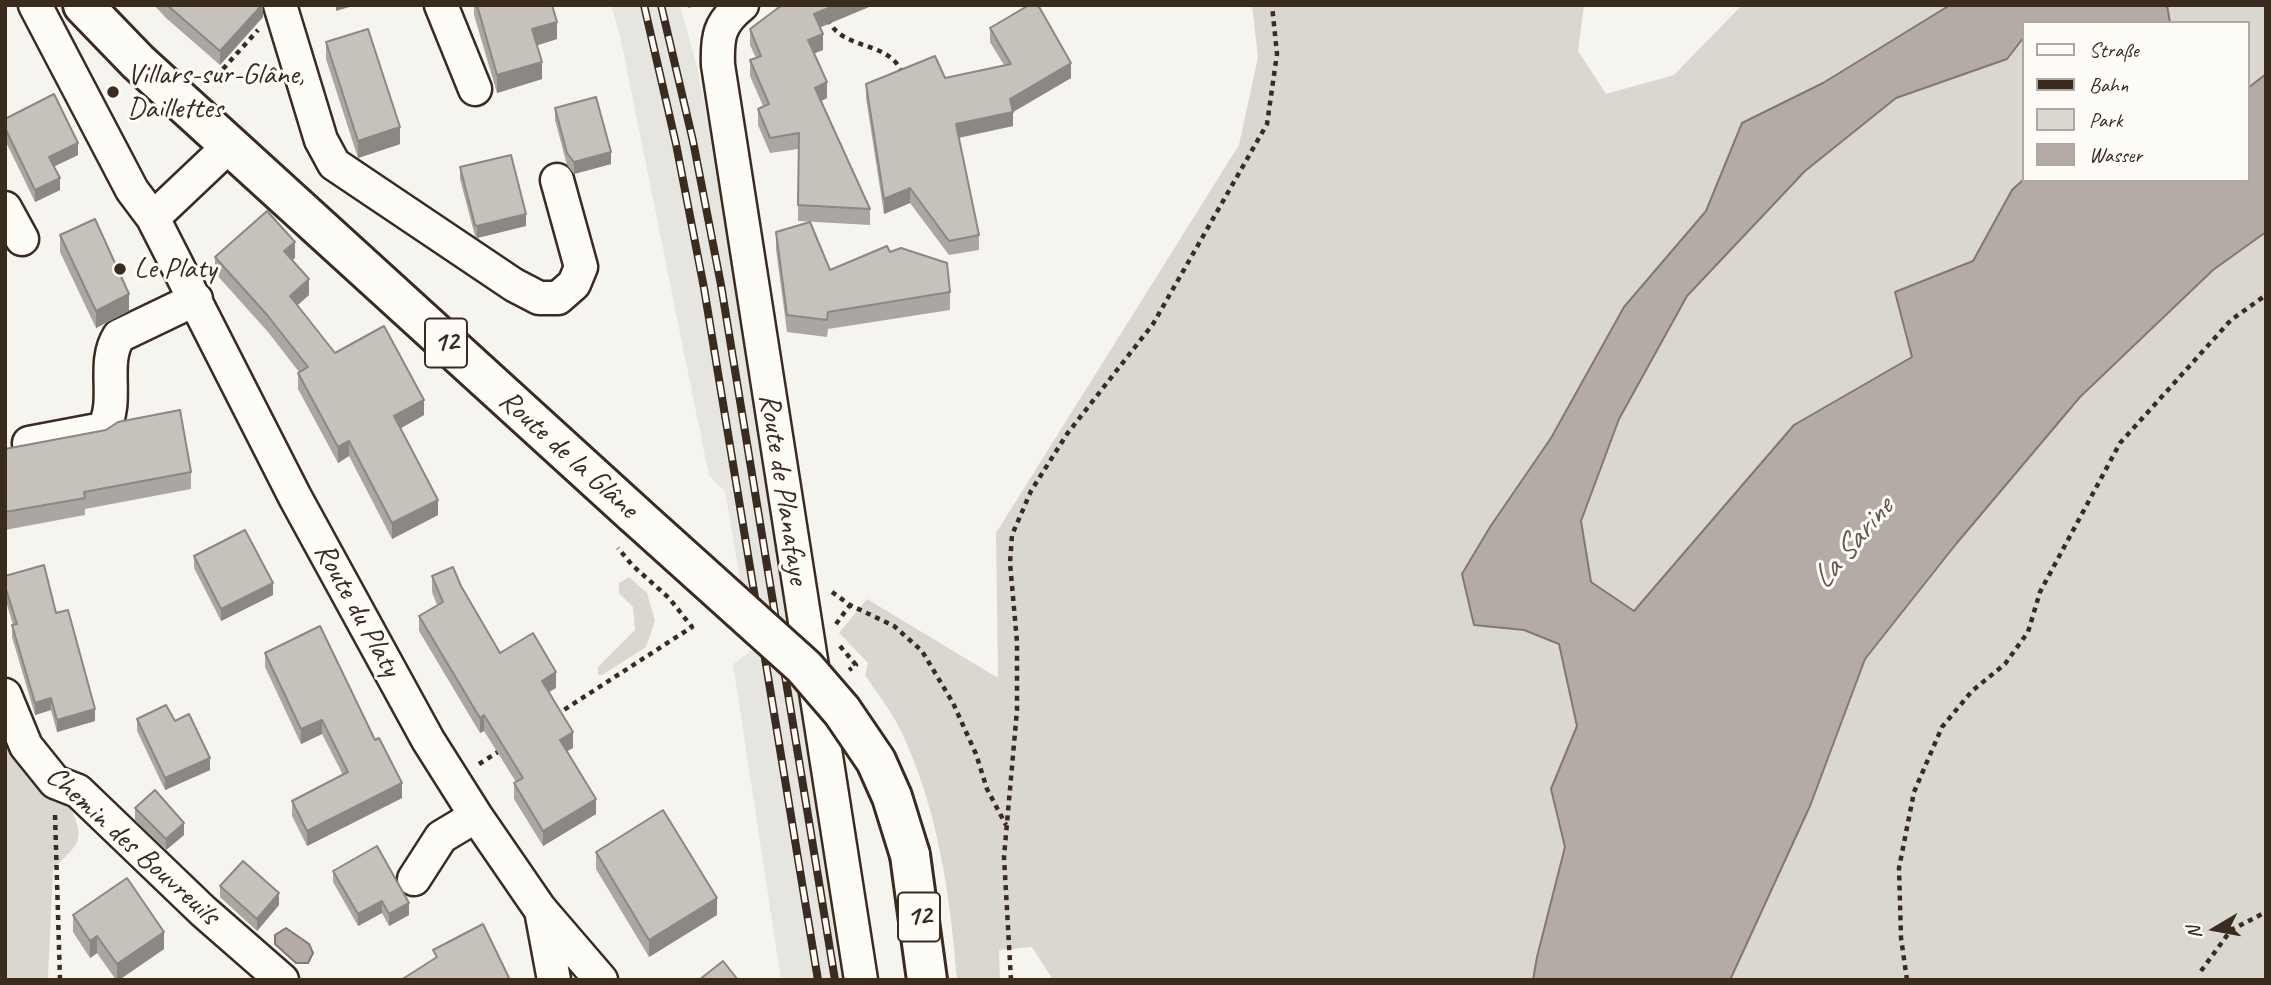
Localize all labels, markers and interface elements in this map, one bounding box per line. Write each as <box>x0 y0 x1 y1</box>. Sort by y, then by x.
legend <box>2022 21 2250 182</box>
text: Straße <box>2089 37 2139 63</box>
place label: Villars-sur-Glâne, Daillettes <box>127 57 304 127</box>
text: Bahn <box>2089 72 2128 98</box>
marker: Villars-sur-Glâne, Daillettes <box>105 84 121 100</box>
text: Park <box>2089 107 2122 133</box>
text: Wasser <box>2089 142 2142 168</box>
place label: Le Platy <box>134 251 216 287</box>
marker: Le Platy <box>112 261 128 277</box>
road number: 12 <box>425 318 467 368</box>
street label: Route de la Glâne <box>491 383 645 527</box>
street label: Route de Planafaye <box>750 391 816 587</box>
water label: La Sarine <box>1804 491 1902 597</box>
street label: Route du Platy <box>306 537 408 683</box>
street label: Chemin des Bouvreuils <box>38 759 226 933</box>
road number: 12 <box>898 892 940 942</box>
north arrow <box>2180 894 2250 964</box>
text: N <box>2181 925 2207 941</box>

